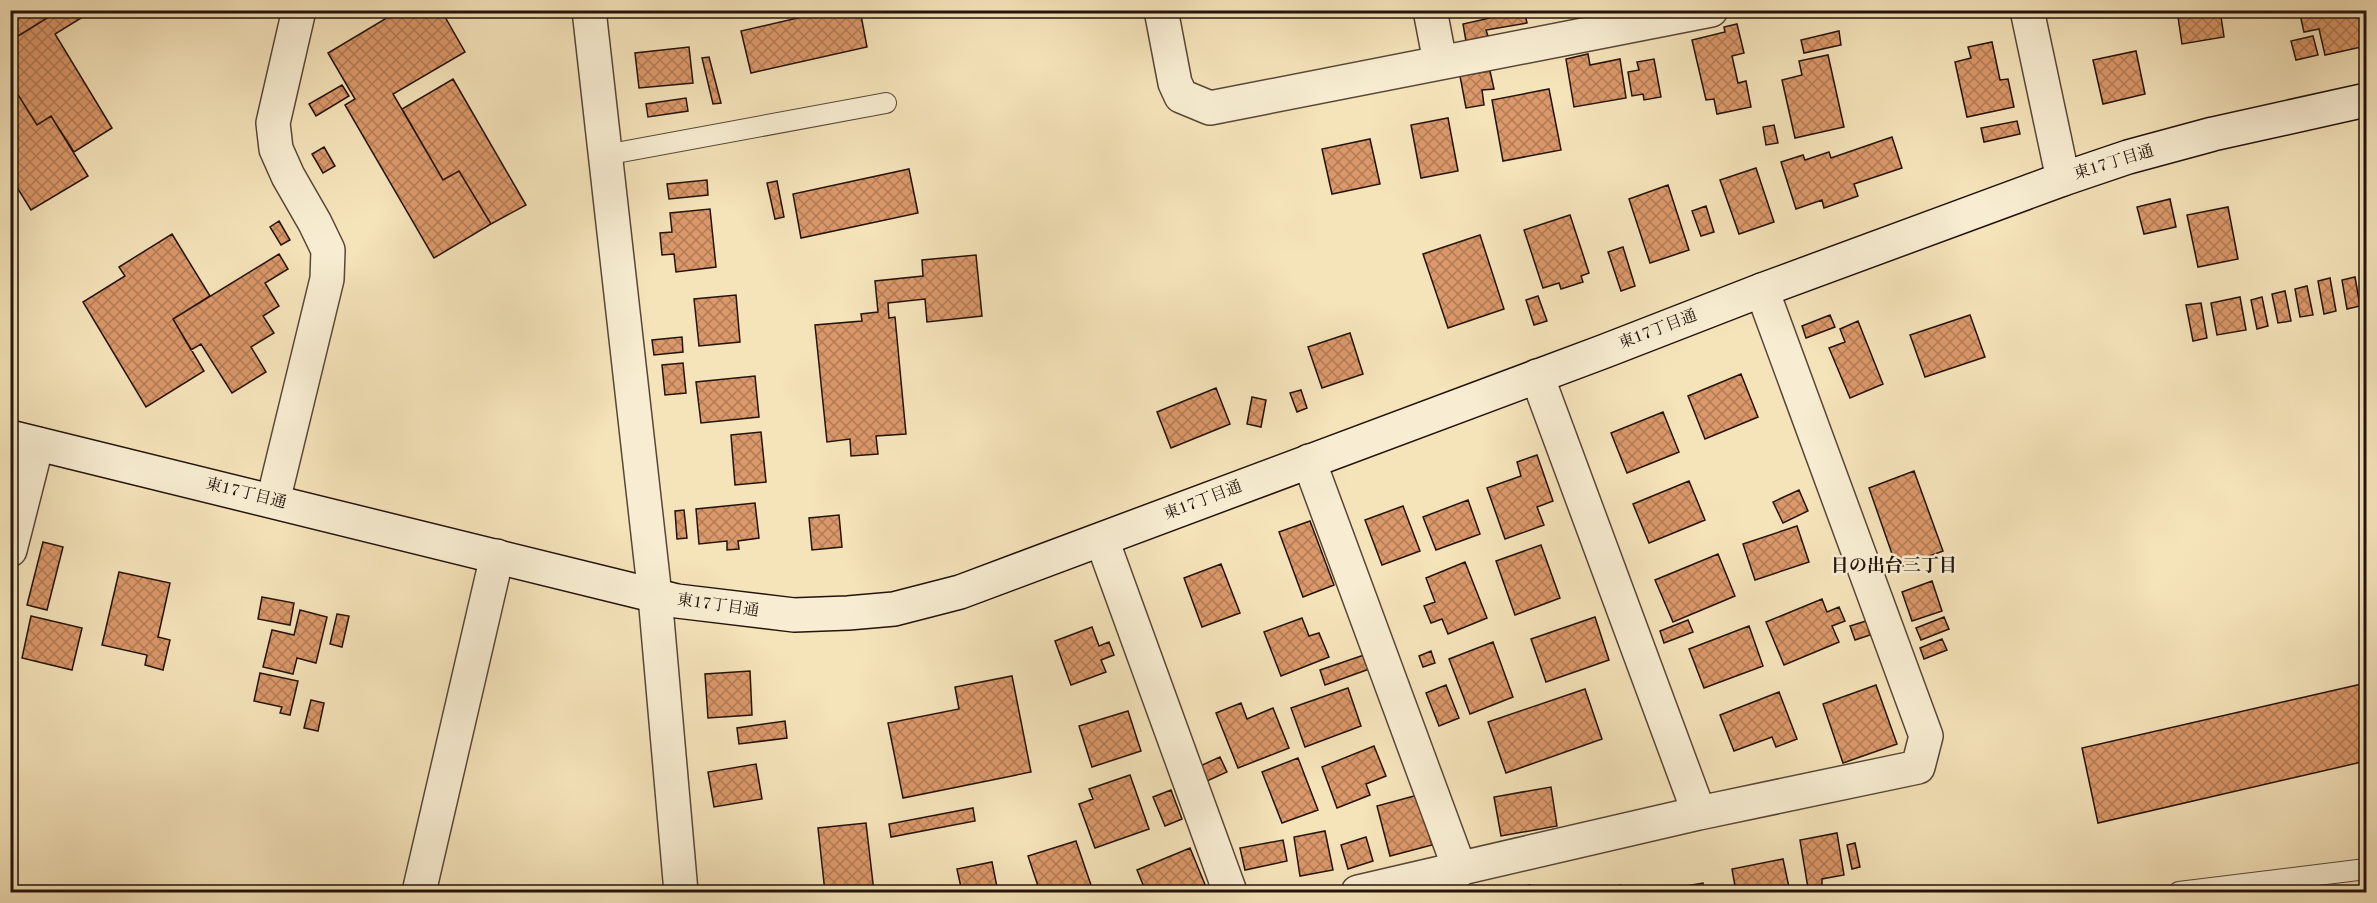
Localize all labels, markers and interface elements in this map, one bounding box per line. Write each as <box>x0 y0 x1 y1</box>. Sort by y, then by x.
street label: 東17丁目通 <box>2072 141 2156 183</box>
street label: 東17丁目通 <box>1616 306 1699 352</box>
street label: 東17丁目通 <box>204 474 288 512</box>
street label: 東17丁目通 <box>1161 477 1244 523</box>
district label: 日の出台三丁目 <box>1831 555 1957 575</box>
street label: 東17丁目通 <box>676 590 760 620</box>

